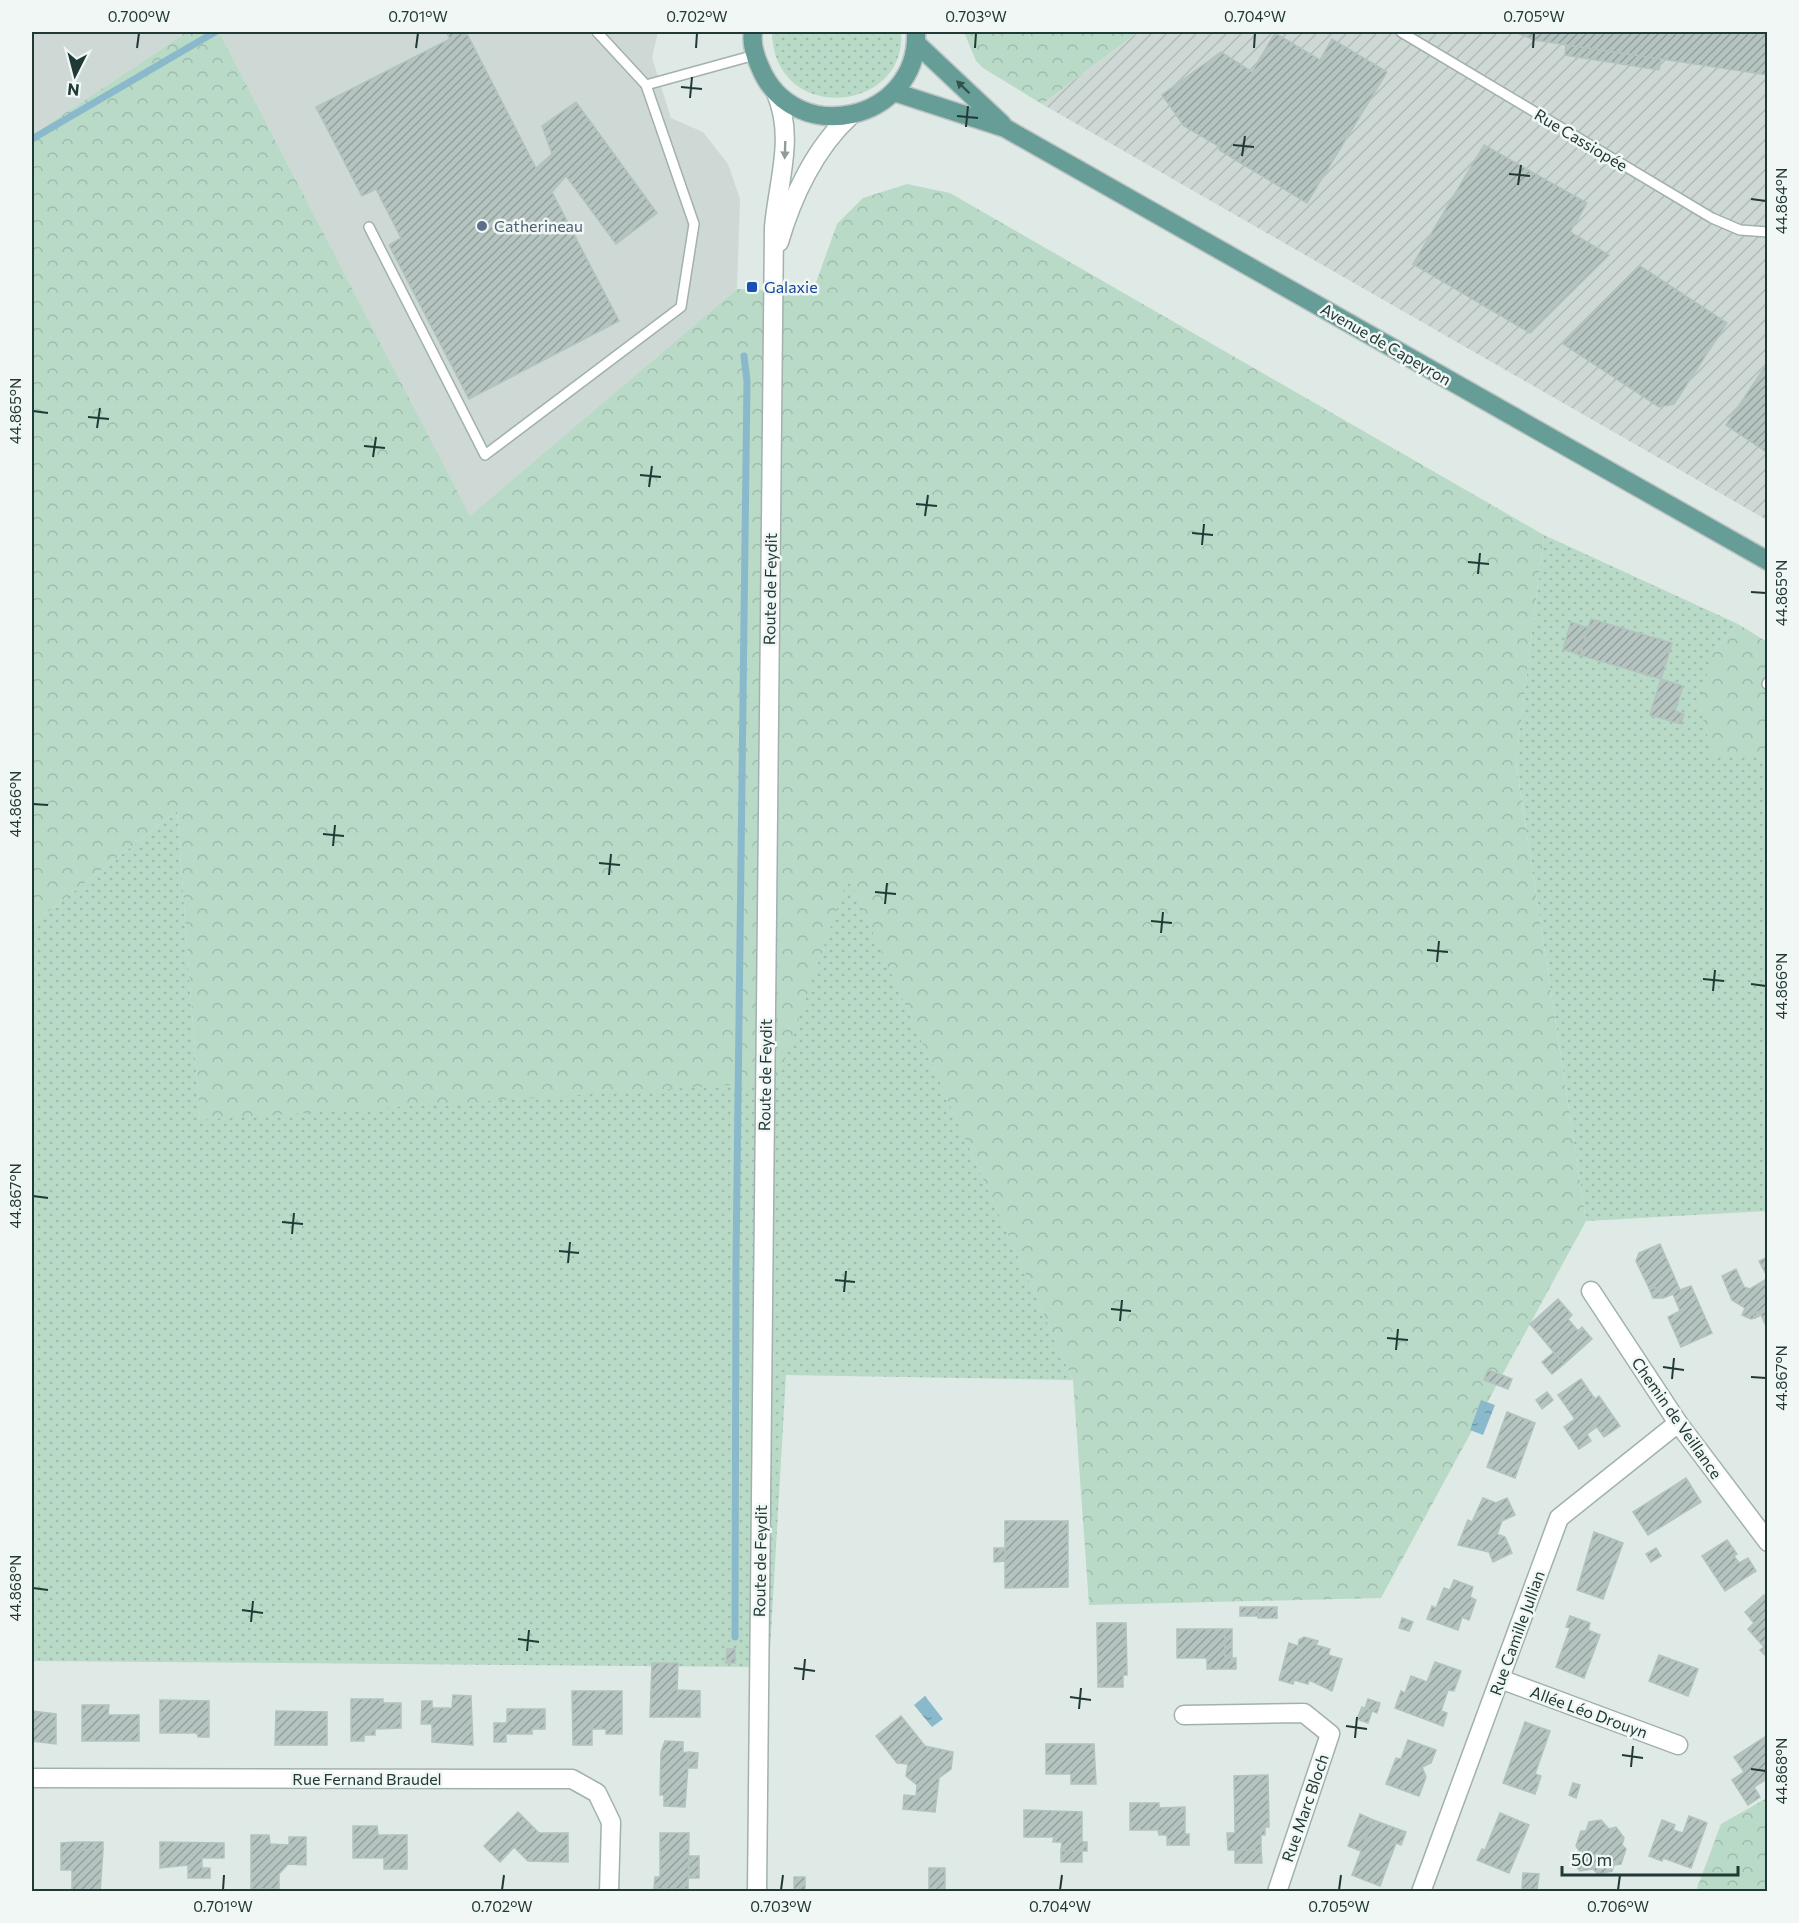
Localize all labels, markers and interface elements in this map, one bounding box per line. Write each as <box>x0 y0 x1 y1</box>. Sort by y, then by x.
text: 0.700°W <box>108 7 170 25</box>
text: 0.701°W <box>388 7 448 25</box>
text: 0.702°W <box>666 7 728 25</box>
text: 0.703°W <box>945 7 1007 25</box>
text: 0.704°W <box>1224 7 1286 25</box>
text: 0.705°W <box>1503 7 1565 25</box>
north arrow <box>45 45 105 105</box>
text: N <box>66 80 80 100</box>
one-way arrow <box>956 81 971 94</box>
street label: Rue Cassiopée <box>1531 104 1631 175</box>
one-way arrow <box>780 140 789 159</box>
text: 44.864°N <box>1772 168 1790 234</box>
place label: Catherineau <box>494 216 583 235</box>
marker: Catherineau <box>475 219 489 233</box>
place label: Galaxie <box>764 277 818 296</box>
marker: Galaxie <box>745 280 759 294</box>
street label: Avenue de Capeyron <box>1318 299 1455 389</box>
text: 44.865°N <box>6 378 24 444</box>
street label: Route de Feydit <box>759 532 780 645</box>
text: 44.865°N <box>1772 560 1790 626</box>
text: 44.866°N <box>6 771 24 837</box>
text: 44.866°N <box>1772 953 1790 1019</box>
street label: Route de Feydit <box>754 1018 775 1131</box>
text: 44.867°N <box>6 1163 24 1229</box>
text: 44.867°N <box>1772 1345 1790 1411</box>
street label: Chemin de Veillance <box>1628 1353 1727 1482</box>
street label: Route de Feydit <box>749 1504 770 1617</box>
text: 44.868°N <box>6 1555 24 1621</box>
street label: Rue Camille Jullian <box>1485 1568 1548 1698</box>
street label: Allée Léo Drouyn <box>1528 1682 1650 1742</box>
text: 44.868°N <box>1772 1738 1790 1804</box>
street label: Rue Marc Bloch <box>1277 1751 1332 1864</box>
street label: Rue Fernand Braudel <box>292 1769 442 1788</box>
scale bar <box>1562 1839 1738 1877</box>
text: 50 m <box>1571 1848 1612 1870</box>
text: 0.701°W <box>193 1897 253 1915</box>
text: 0.702°W <box>471 1897 533 1915</box>
text: 0.703°W <box>750 1897 812 1915</box>
text: 0.704°W <box>1029 1897 1091 1915</box>
text: 0.705°W <box>1308 1897 1370 1915</box>
text: 0.706°W <box>1587 1897 1649 1915</box>

